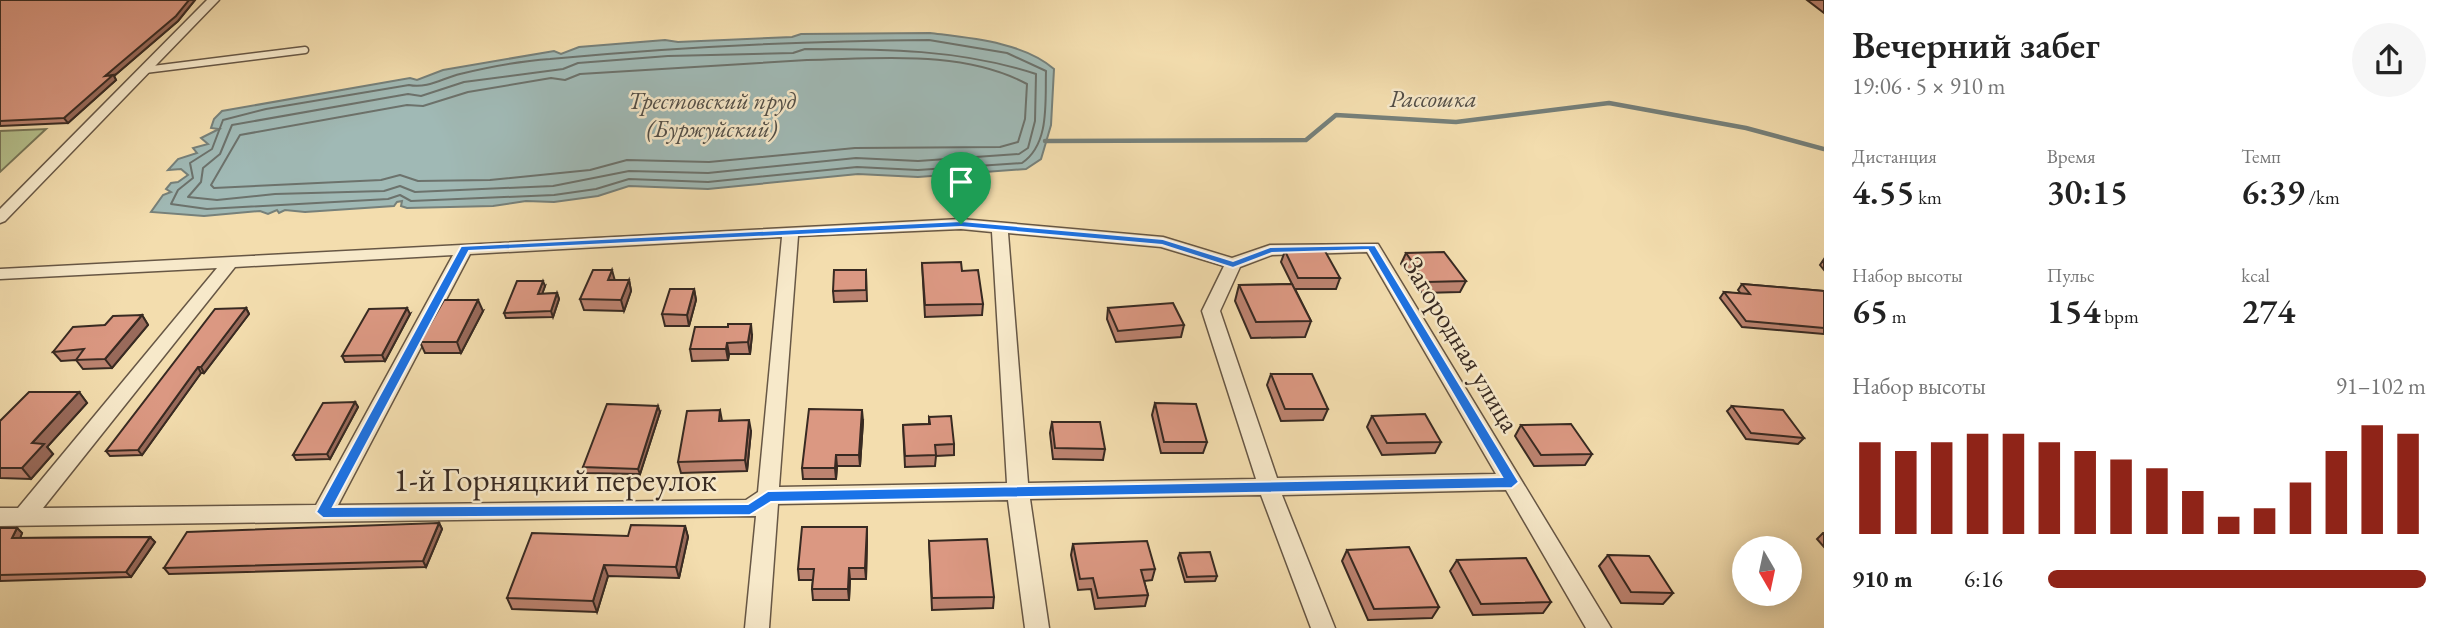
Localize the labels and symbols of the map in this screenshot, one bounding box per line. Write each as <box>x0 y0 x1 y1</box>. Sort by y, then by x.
water label: Рассошка <box>1389 83 1477 114</box>
water label: Трестовский пруд (Буржуйский) <box>628 85 797 144</box>
pin <box>931 152 991 224</box>
street label: Загородная улица <box>1395 249 1529 439</box>
street label: 1-й Горняцкий переулок <box>393 458 717 501</box>
north arrow <box>1732 536 1802 606</box>

